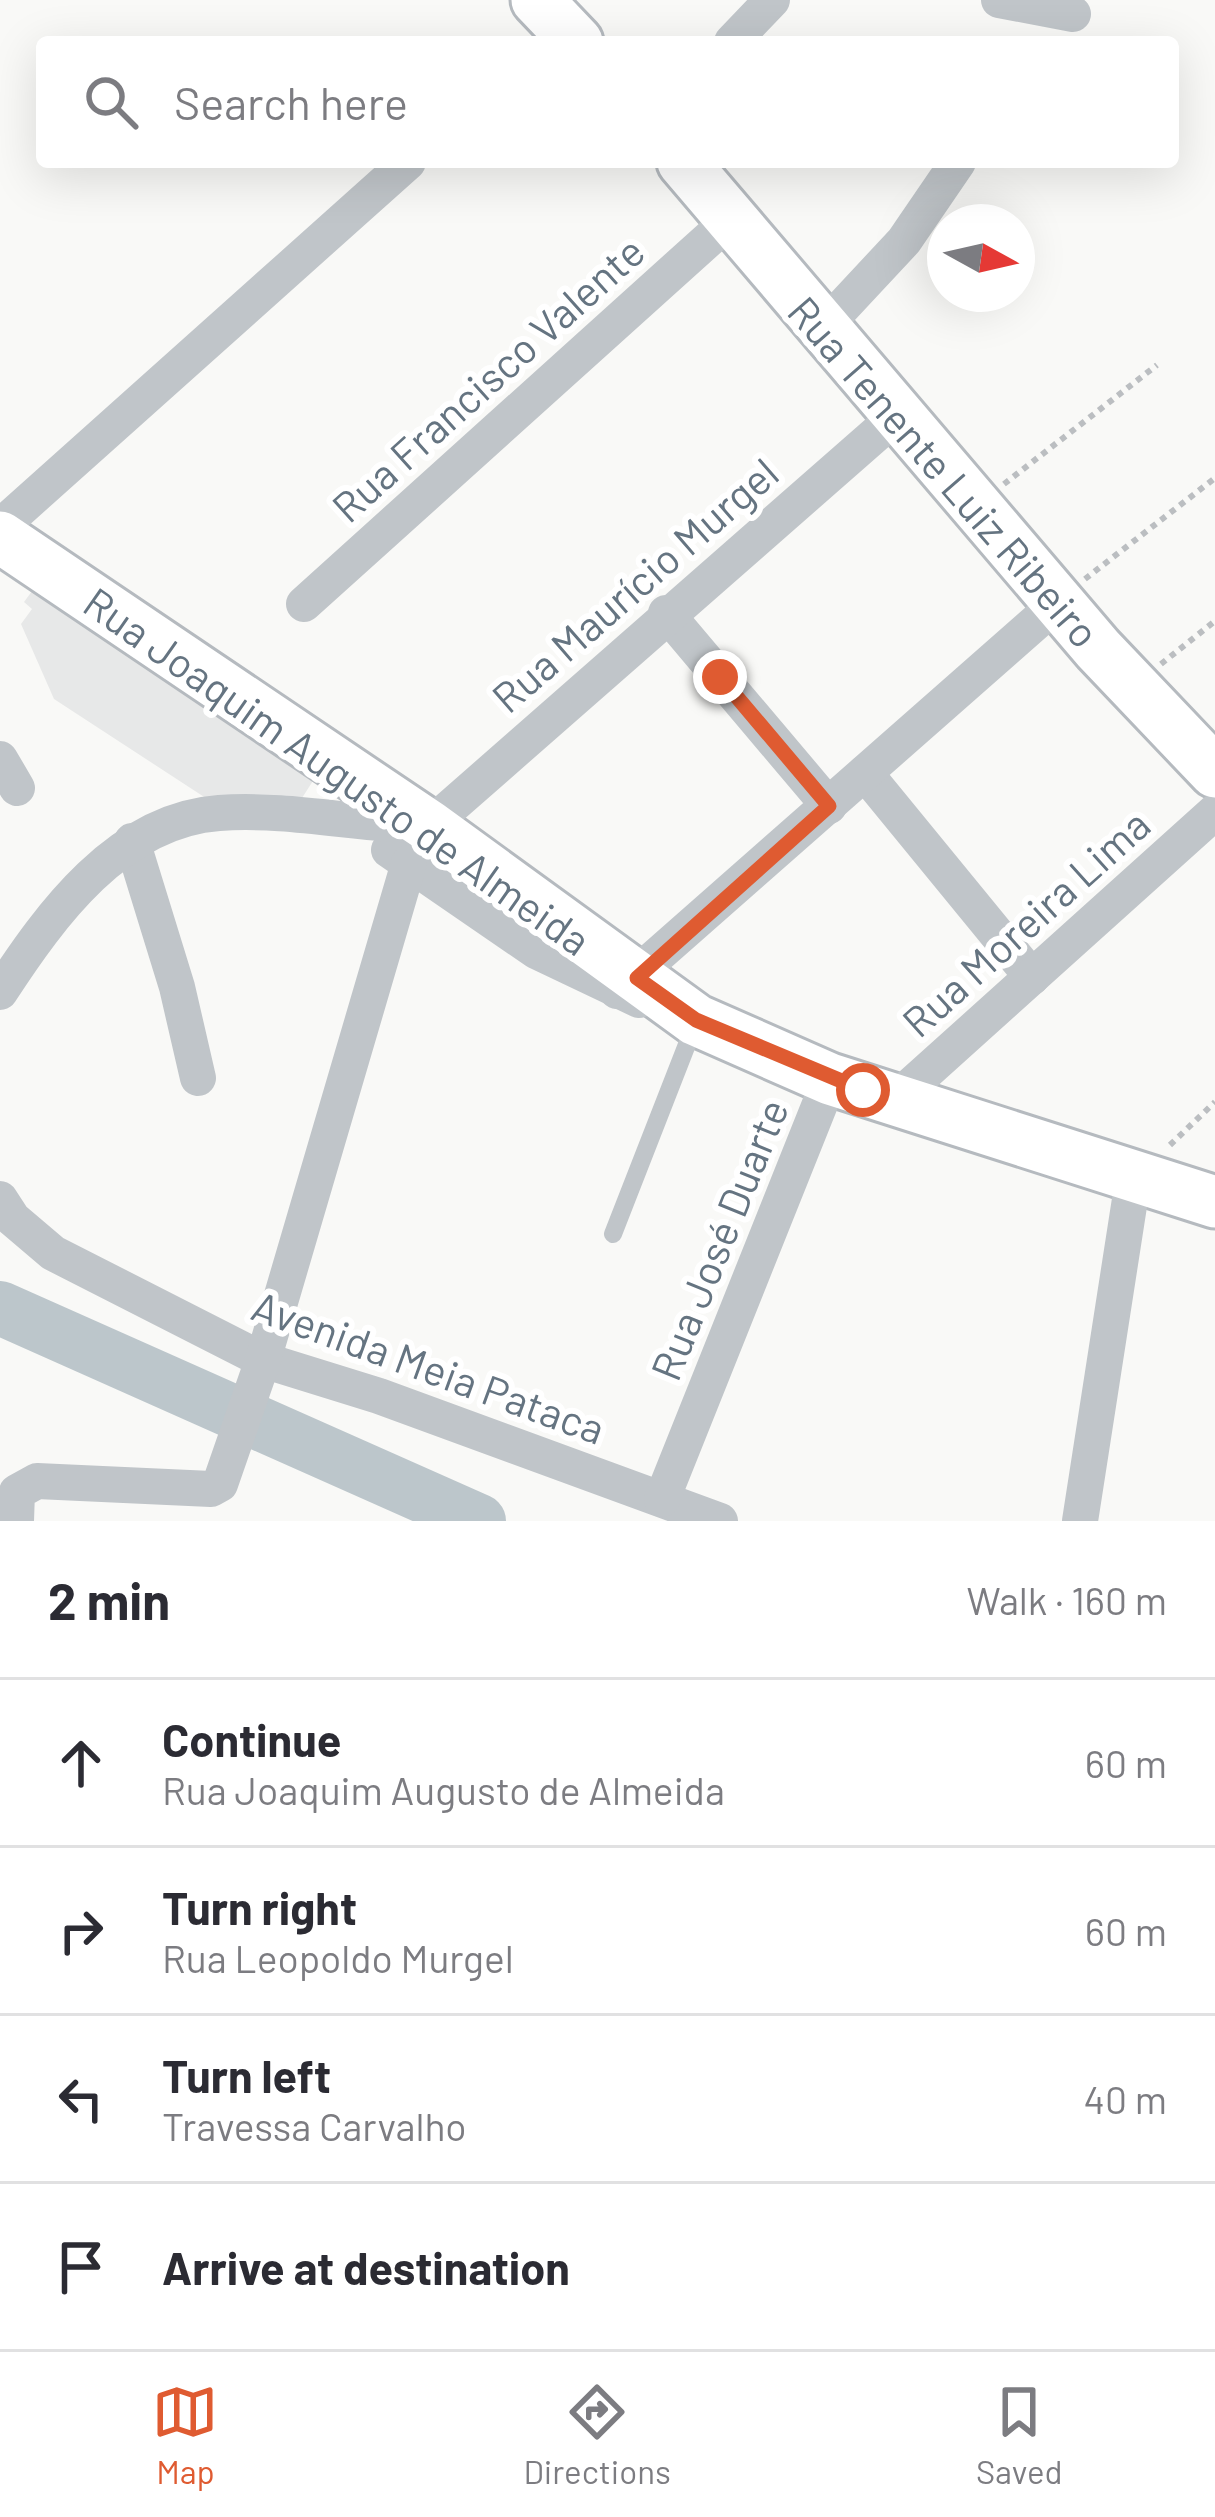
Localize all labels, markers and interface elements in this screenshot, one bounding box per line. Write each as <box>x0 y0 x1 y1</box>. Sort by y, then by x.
search box <box>36 36 1179 168</box>
icon: search <box>78 69 144 135</box>
text: Search here <box>174 75 408 129</box>
north arrow <box>927 204 1035 312</box>
street label: Rua Francisco Valente <box>321 225 653 531</box>
street label: Rua Tenente Luiz Ribeiro <box>779 285 1111 657</box>
street label: Rua Maurício Murgel <box>481 446 788 722</box>
street label: Rua Joaquim Augusto de Almeida <box>75 576 601 965</box>
route end <box>693 650 747 704</box>
street label: Rua Moreira Lima <box>891 798 1159 1046</box>
route start <box>836 1063 890 1117</box>
street label: Rua José Duarte <box>639 1091 797 1387</box>
street label: Avenida Meia Pataca <box>246 1279 612 1453</box>
text: 2 min <box>48 1569 170 1630</box>
text: Walk · 160 m <box>967 1576 1167 1623</box>
text: Continue <box>162 1712 341 1766</box>
icon: ahead <box>48 1730 114 1796</box>
text: 60 m <box>1085 1739 1167 1786</box>
text: Rua Joaquim Augusto de Almeida <box>162 1766 725 1813</box>
text: Turn right <box>162 1880 357 1934</box>
icon: right <box>48 1898 114 1964</box>
text: 60 m <box>1085 1907 1167 1954</box>
text: Rua Leopoldo Murgel <box>162 1934 514 1981</box>
text: Turn left <box>162 2048 331 2102</box>
icon: left <box>48 2066 114 2132</box>
text: 40 m <box>1083 2075 1167 2122</box>
text: Travessa Carvalho <box>162 2102 467 2149</box>
icon: arrive <box>48 2234 114 2300</box>
text: Arrive at destination <box>162 2240 570 2294</box>
tab: Map <box>152 2379 218 2491</box>
tab: Directions <box>523 2379 671 2491</box>
tab: Saved <box>976 2379 1063 2491</box>

